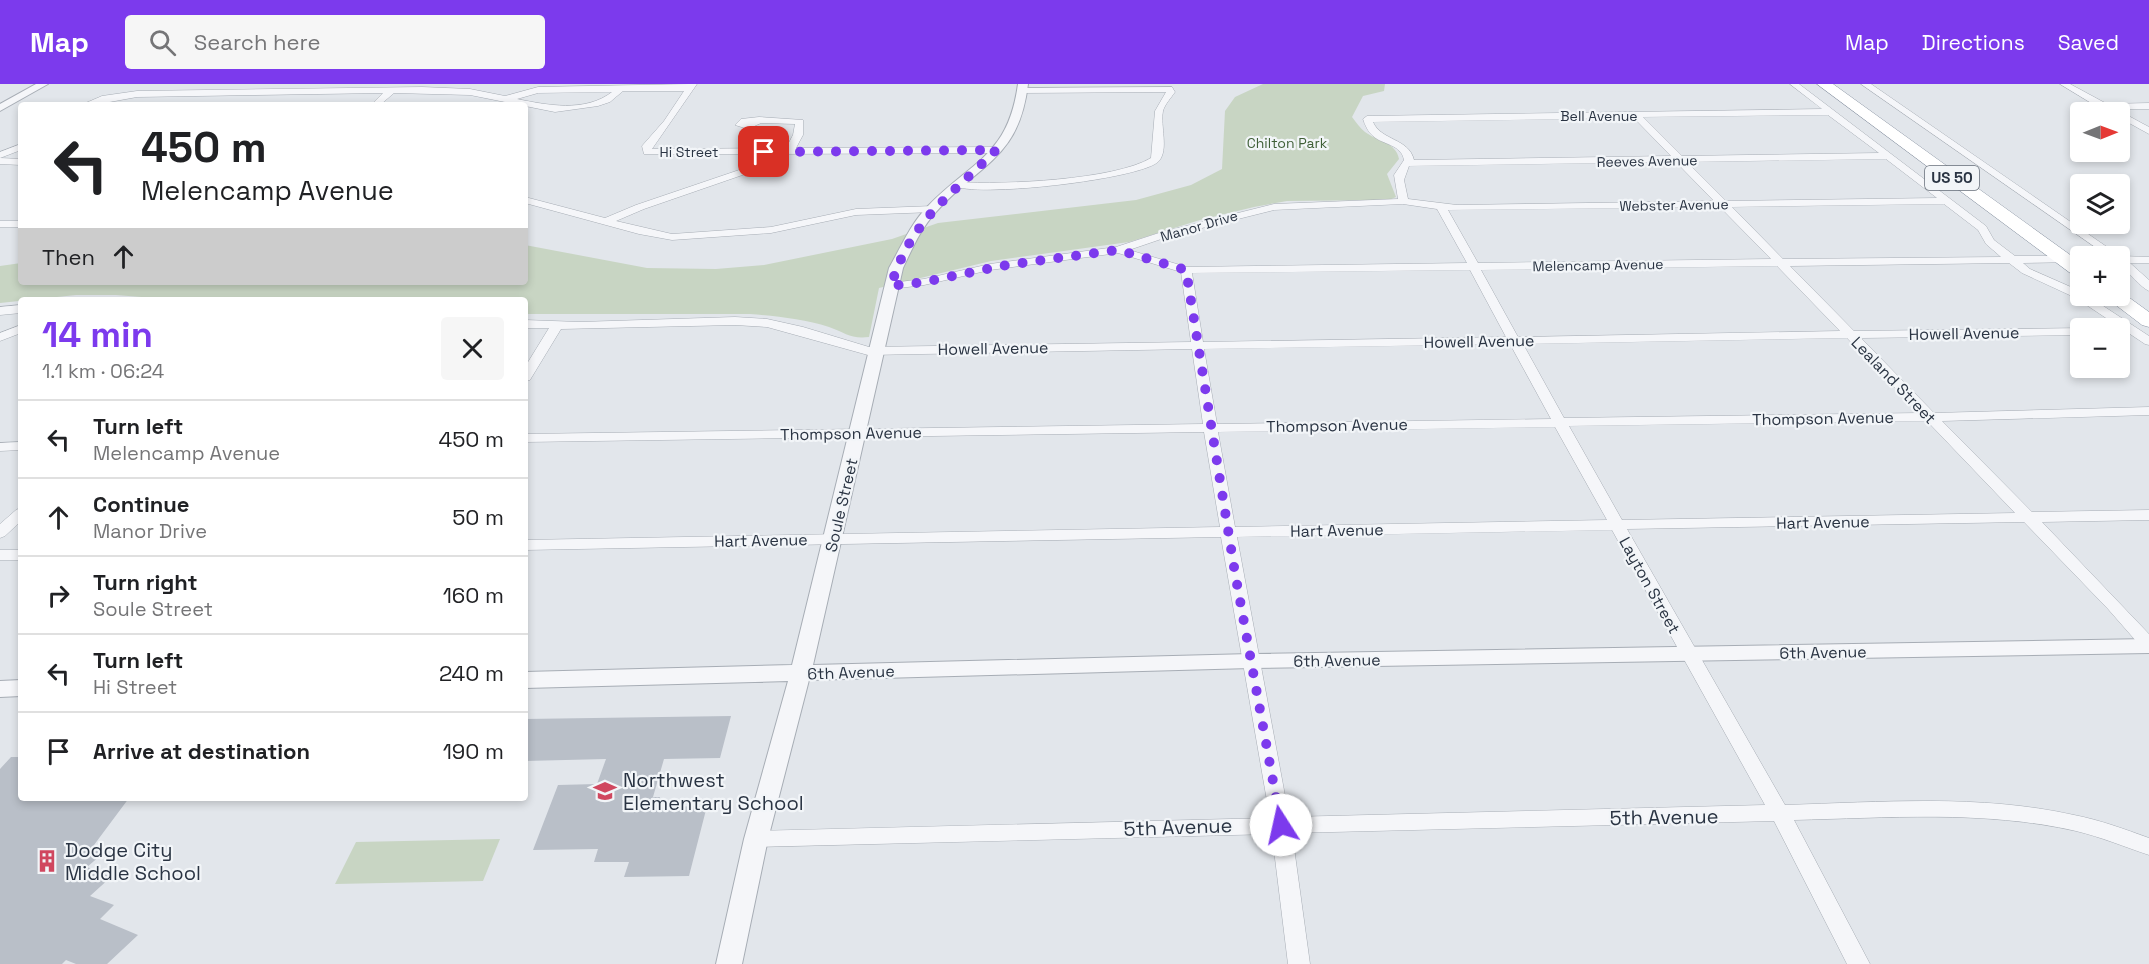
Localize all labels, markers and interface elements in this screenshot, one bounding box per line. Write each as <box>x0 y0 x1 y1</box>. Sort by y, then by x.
search box <box>125 15 545 69</box>
text: Map <box>30 24 89 60</box>
icon: search <box>146 26 179 59</box>
text: Search here <box>194 28 321 56</box>
text: Map <box>1845 29 1889 56</box>
text: Directions <box>1922 29 2025 56</box>
text: Saved <box>2058 29 2119 56</box>
north arrow <box>2070 102 2130 162</box>
map controls <box>2070 102 2130 378</box>
street label: Bell Avenue <box>1560 107 1638 125</box>
text: 450 m <box>141 121 267 174</box>
icon: left <box>42 126 120 204</box>
pin <box>738 126 789 177</box>
park label: Chilton Park <box>1247 134 1328 152</box>
icon: arrive <box>747 135 780 168</box>
street label: Hi Street <box>660 143 719 161</box>
street label: Reeves Avenue <box>1596 151 1698 171</box>
road number: US 50 <box>1925 166 1979 190</box>
text: Melencamp Avenue <box>141 173 394 208</box>
button: layers <box>2070 174 2130 234</box>
street label: Webster Avenue <box>1619 195 1729 215</box>
street label: Manor Drive <box>1158 206 1240 246</box>
icon: ahead <box>107 240 140 273</box>
text: Then <box>42 243 95 271</box>
button: + <box>2070 246 2130 306</box>
street label: Melencamp Avenue <box>1532 255 1664 275</box>
text: 14 min <box>42 312 153 358</box>
button: close <box>441 317 504 380</box>
button: − <box>2070 318 2130 378</box>
street label: Howell Avenue <box>1909 322 2019 345</box>
street label: Howell Avenue <box>1424 330 1534 353</box>
street label: Lealand Street <box>1847 332 1941 428</box>
street label: Howell Avenue <box>938 337 1048 360</box>
text: 1.1 km · 06:24 <box>42 358 164 384</box>
street label: Thompson Avenue <box>1752 407 1894 430</box>
text: Turn left <box>93 412 183 440</box>
street label: Thompson Avenue <box>1266 414 1408 437</box>
street label: Thompson Avenue <box>780 422 922 445</box>
icon: left <box>42 423 75 456</box>
text: 450 m <box>438 425 504 453</box>
text: Melencamp Avenue <box>93 440 280 466</box>
street label: Soule Street <box>820 456 863 554</box>
text: Continue <box>93 490 189 518</box>
icon: ahead <box>42 501 75 534</box>
text: 50 m <box>452 503 504 531</box>
street label: Hart Avenue <box>1776 511 1870 534</box>
text: Manor Drive <box>93 518 207 544</box>
street label: Hart Avenue <box>1290 519 1384 542</box>
street label: Hart Avenue <box>714 529 808 552</box>
street label: Layton Street <box>1614 533 1685 637</box>
text: Turn right <box>93 568 198 596</box>
icon: right <box>42 579 75 612</box>
text: 160 m <box>443 581 504 609</box>
text: Soule Street <box>93 596 213 622</box>
street label: 6th Avenue <box>1779 641 1867 664</box>
text: Turn left <box>93 646 183 674</box>
street label: 6th Avenue <box>1293 649 1381 672</box>
icon: left <box>42 657 75 690</box>
text: 240 m <box>439 659 504 687</box>
street label: 6th Avenue <box>807 660 895 685</box>
text: Hi Street <box>93 674 177 700</box>
icon: arrive <box>42 735 75 768</box>
text: Arrive at destination <box>93 737 310 765</box>
text: 190 m <box>443 737 504 765</box>
place label: Northwest Elementary School <box>623 767 804 816</box>
school or university icon: Northwest Elementary School <box>592 778 618 804</box>
position arrow <box>1249 793 1313 857</box>
street label: 5th Avenue <box>1609 803 1719 831</box>
street label: 5th Avenue <box>1123 812 1233 842</box>
place label: Dodge City Middle School <box>65 837 201 886</box>
building icon: Dodge City Middle School <box>34 848 60 874</box>

